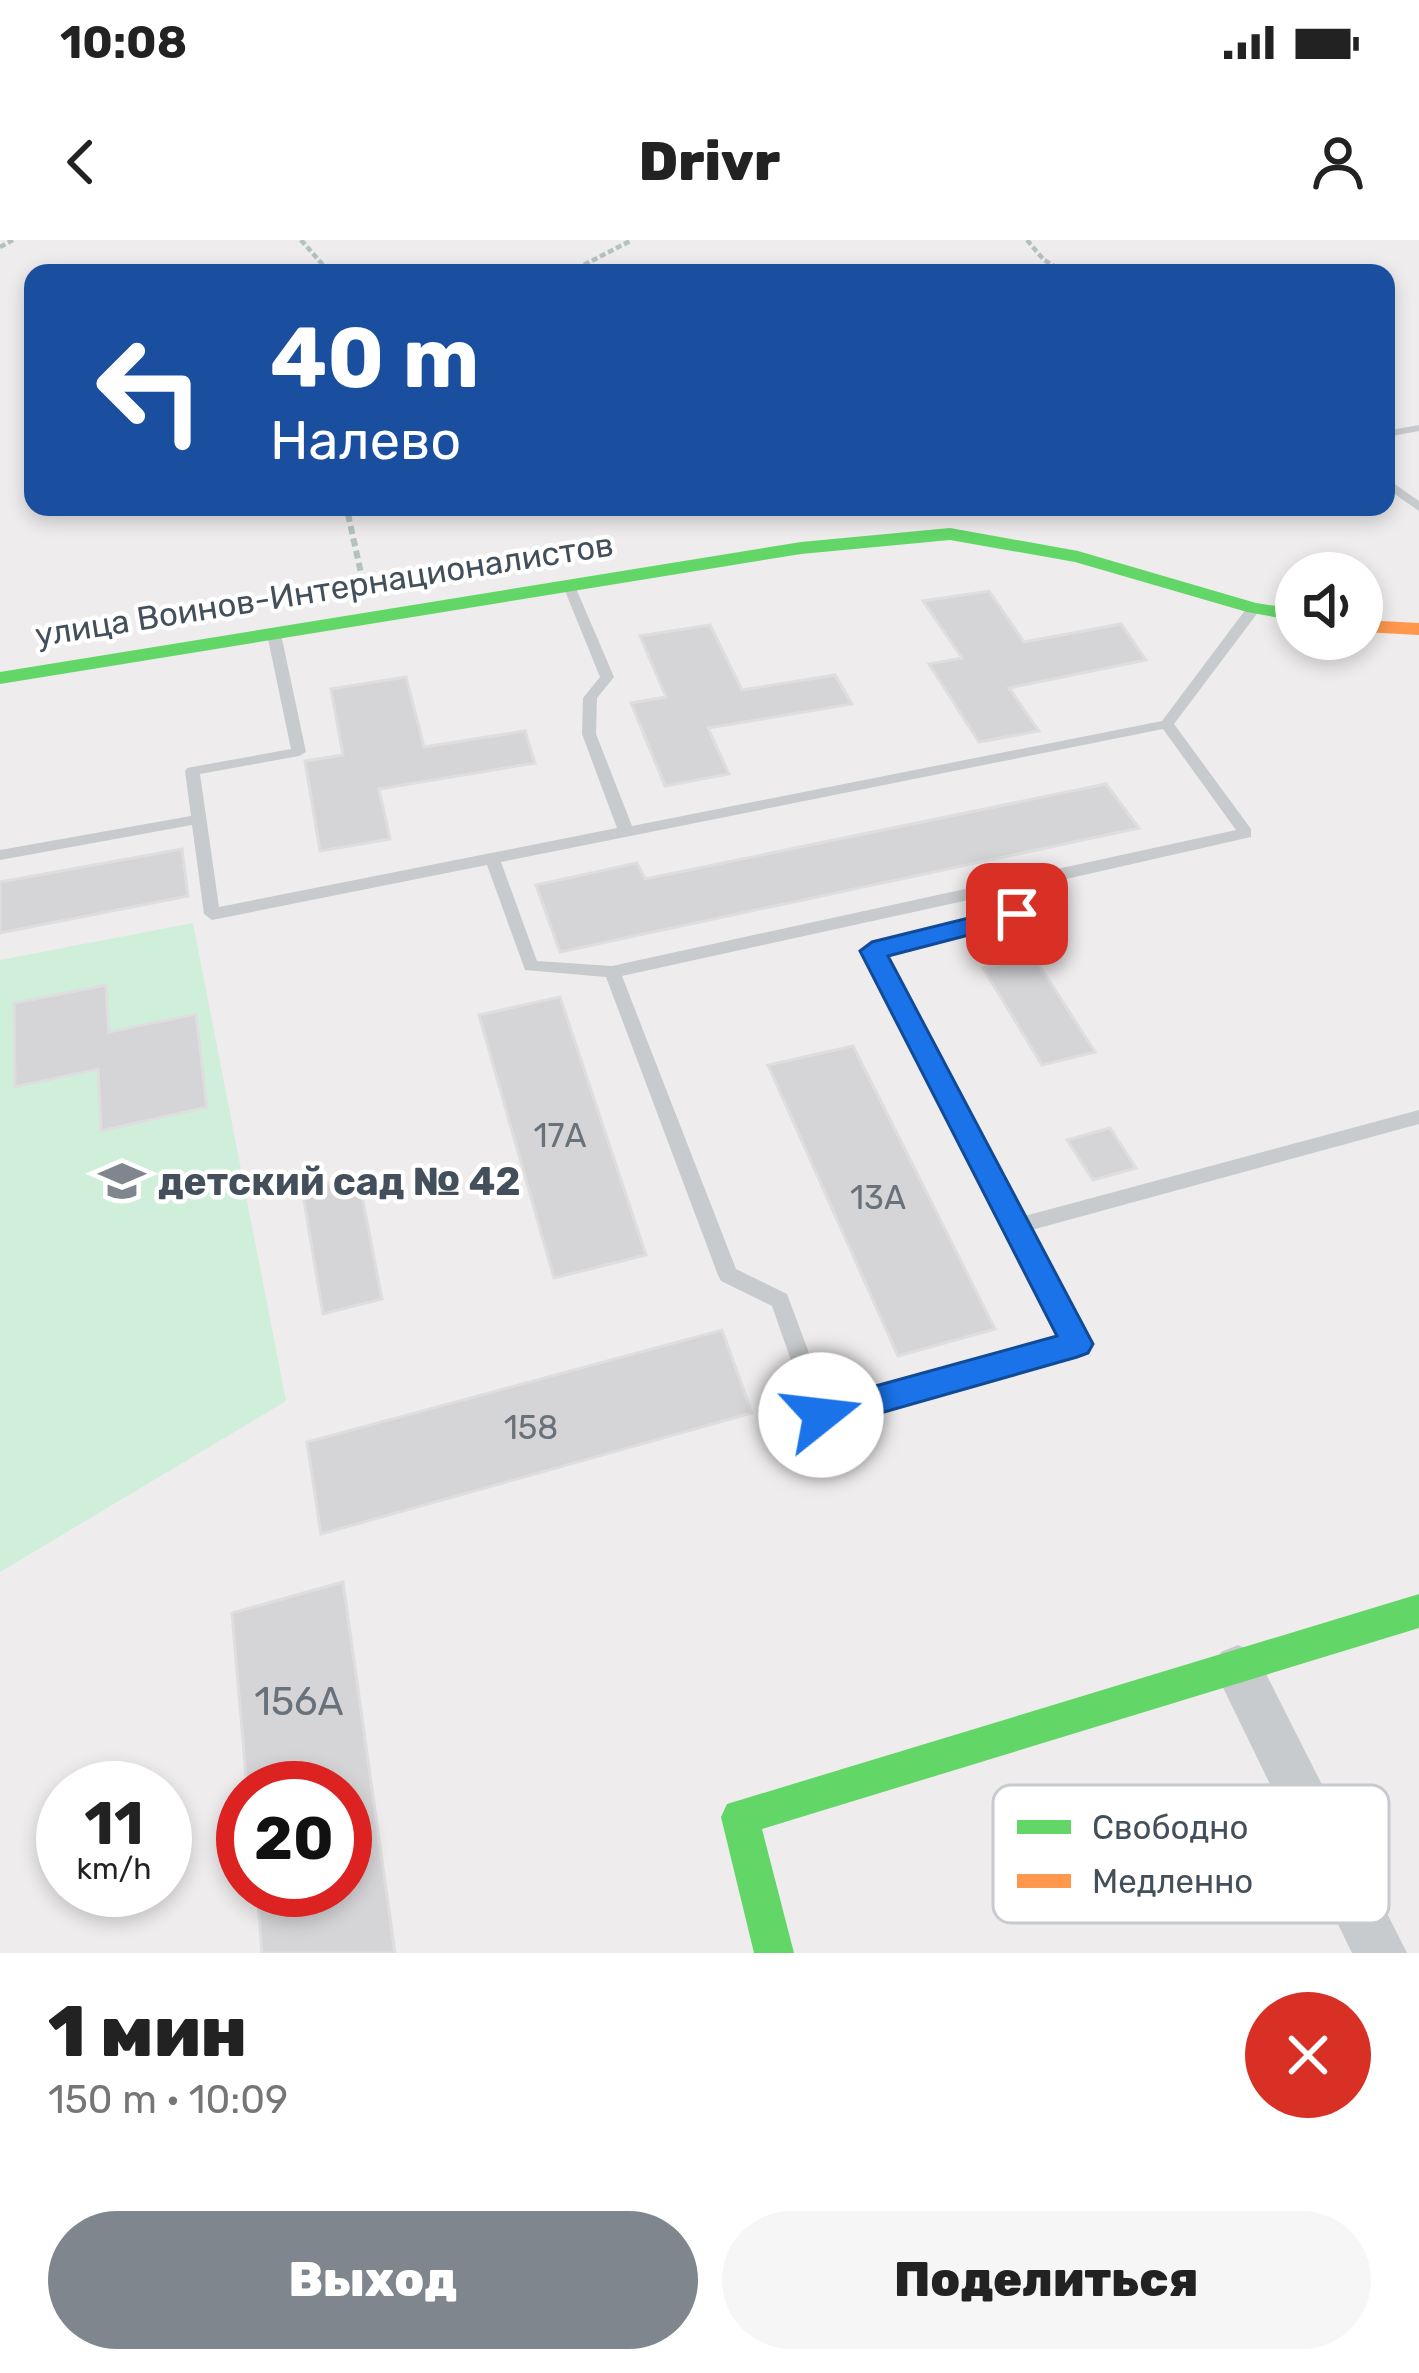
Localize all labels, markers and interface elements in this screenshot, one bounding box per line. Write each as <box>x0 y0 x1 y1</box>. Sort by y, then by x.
text: 10:08 <box>60 16 187 69</box>
icon: back <box>48 129 114 195</box>
icon: person <box>1305 129 1371 195</box>
text: Drivr <box>639 130 780 194</box>
text: 40 m <box>270 308 479 408</box>
icon: left <box>72 312 228 468</box>
text: Налево <box>270 409 461 473</box>
street label: улица Воинов-Интернационалистов <box>32 524 616 654</box>
map controls <box>1275 552 1383 660</box>
button: sound <box>1275 552 1383 660</box>
pin <box>966 863 1068 965</box>
icon: arrive <box>984 881 1050 947</box>
house number: 17А <box>533 1116 587 1155</box>
school or university icon: детский сад № 42 <box>97 1156 147 1206</box>
place label: детский сад № 42 <box>158 1159 521 1205</box>
house number: 13А <box>850 1178 906 1217</box>
position arrow <box>758 1352 884 1478</box>
house number: 158 <box>504 1408 558 1447</box>
house number: 156А <box>254 1679 344 1725</box>
speed limit sign: 20 <box>216 1761 372 1917</box>
legend <box>993 1785 1389 1923</box>
text: 11 <box>84 1788 144 1859</box>
text: Свободно <box>1092 1808 1248 1847</box>
text: km/h <box>77 1851 151 1887</box>
text: Медленно <box>1092 1862 1253 1901</box>
text: 1 мин <box>48 1989 247 2074</box>
button: close <box>1245 1992 1371 2118</box>
text: 150 m · 10:09 <box>48 2077 288 2123</box>
button: Выход <box>48 2211 698 2349</box>
button: Поделиться <box>722 2211 1371 2349</box>

